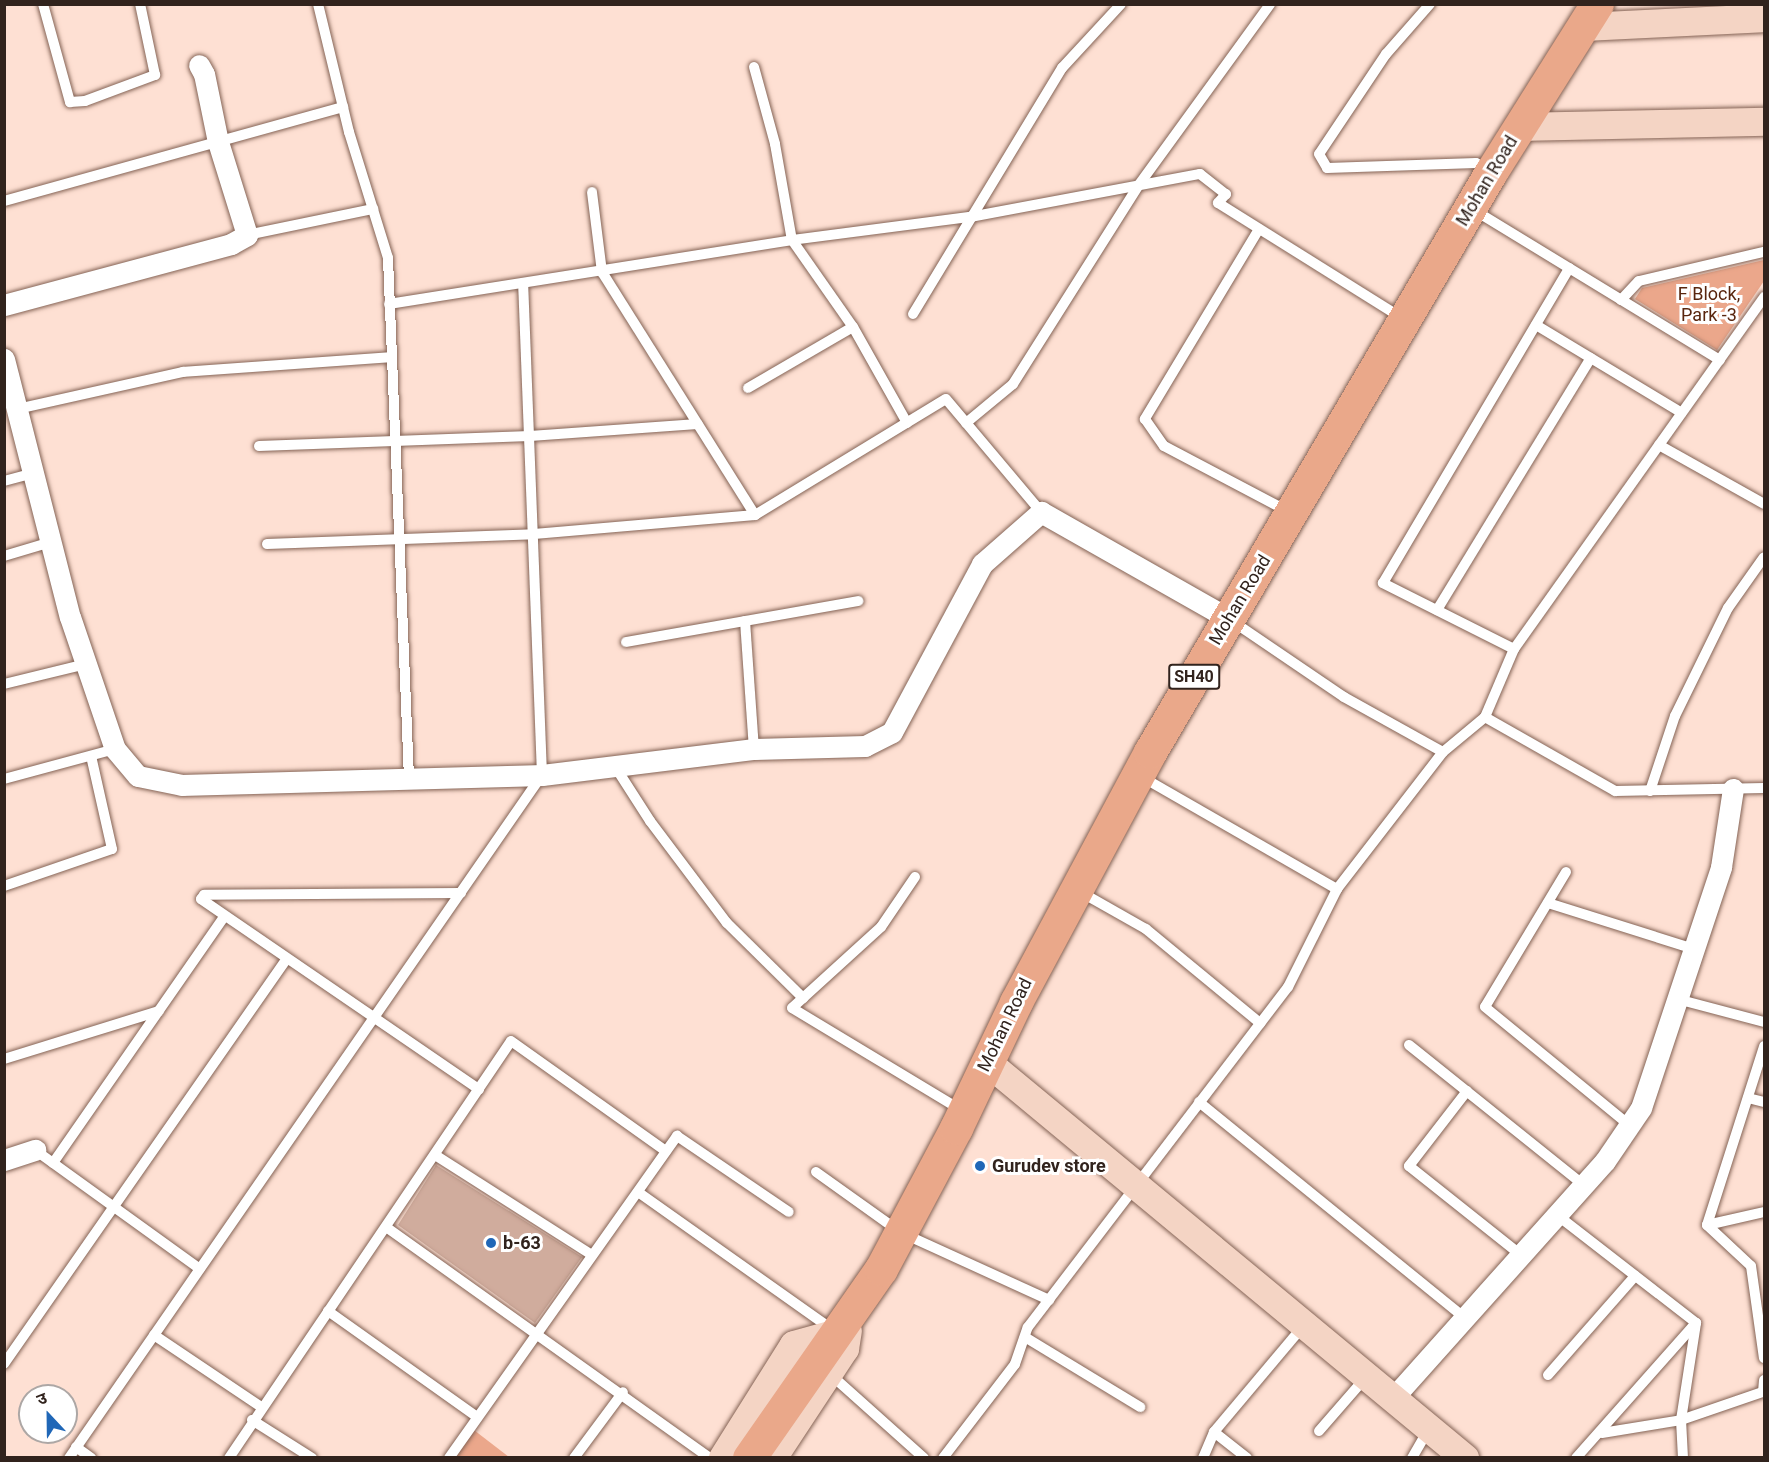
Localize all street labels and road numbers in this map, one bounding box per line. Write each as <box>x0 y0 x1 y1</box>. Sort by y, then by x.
street label: Mohan Road <box>1452 132 1522 230</box>
street label: Mohan Road <box>1205 551 1275 649</box>
road number: SH40 <box>1167 664 1221 690</box>
street label: Mohan Road <box>973 975 1037 1075</box>

